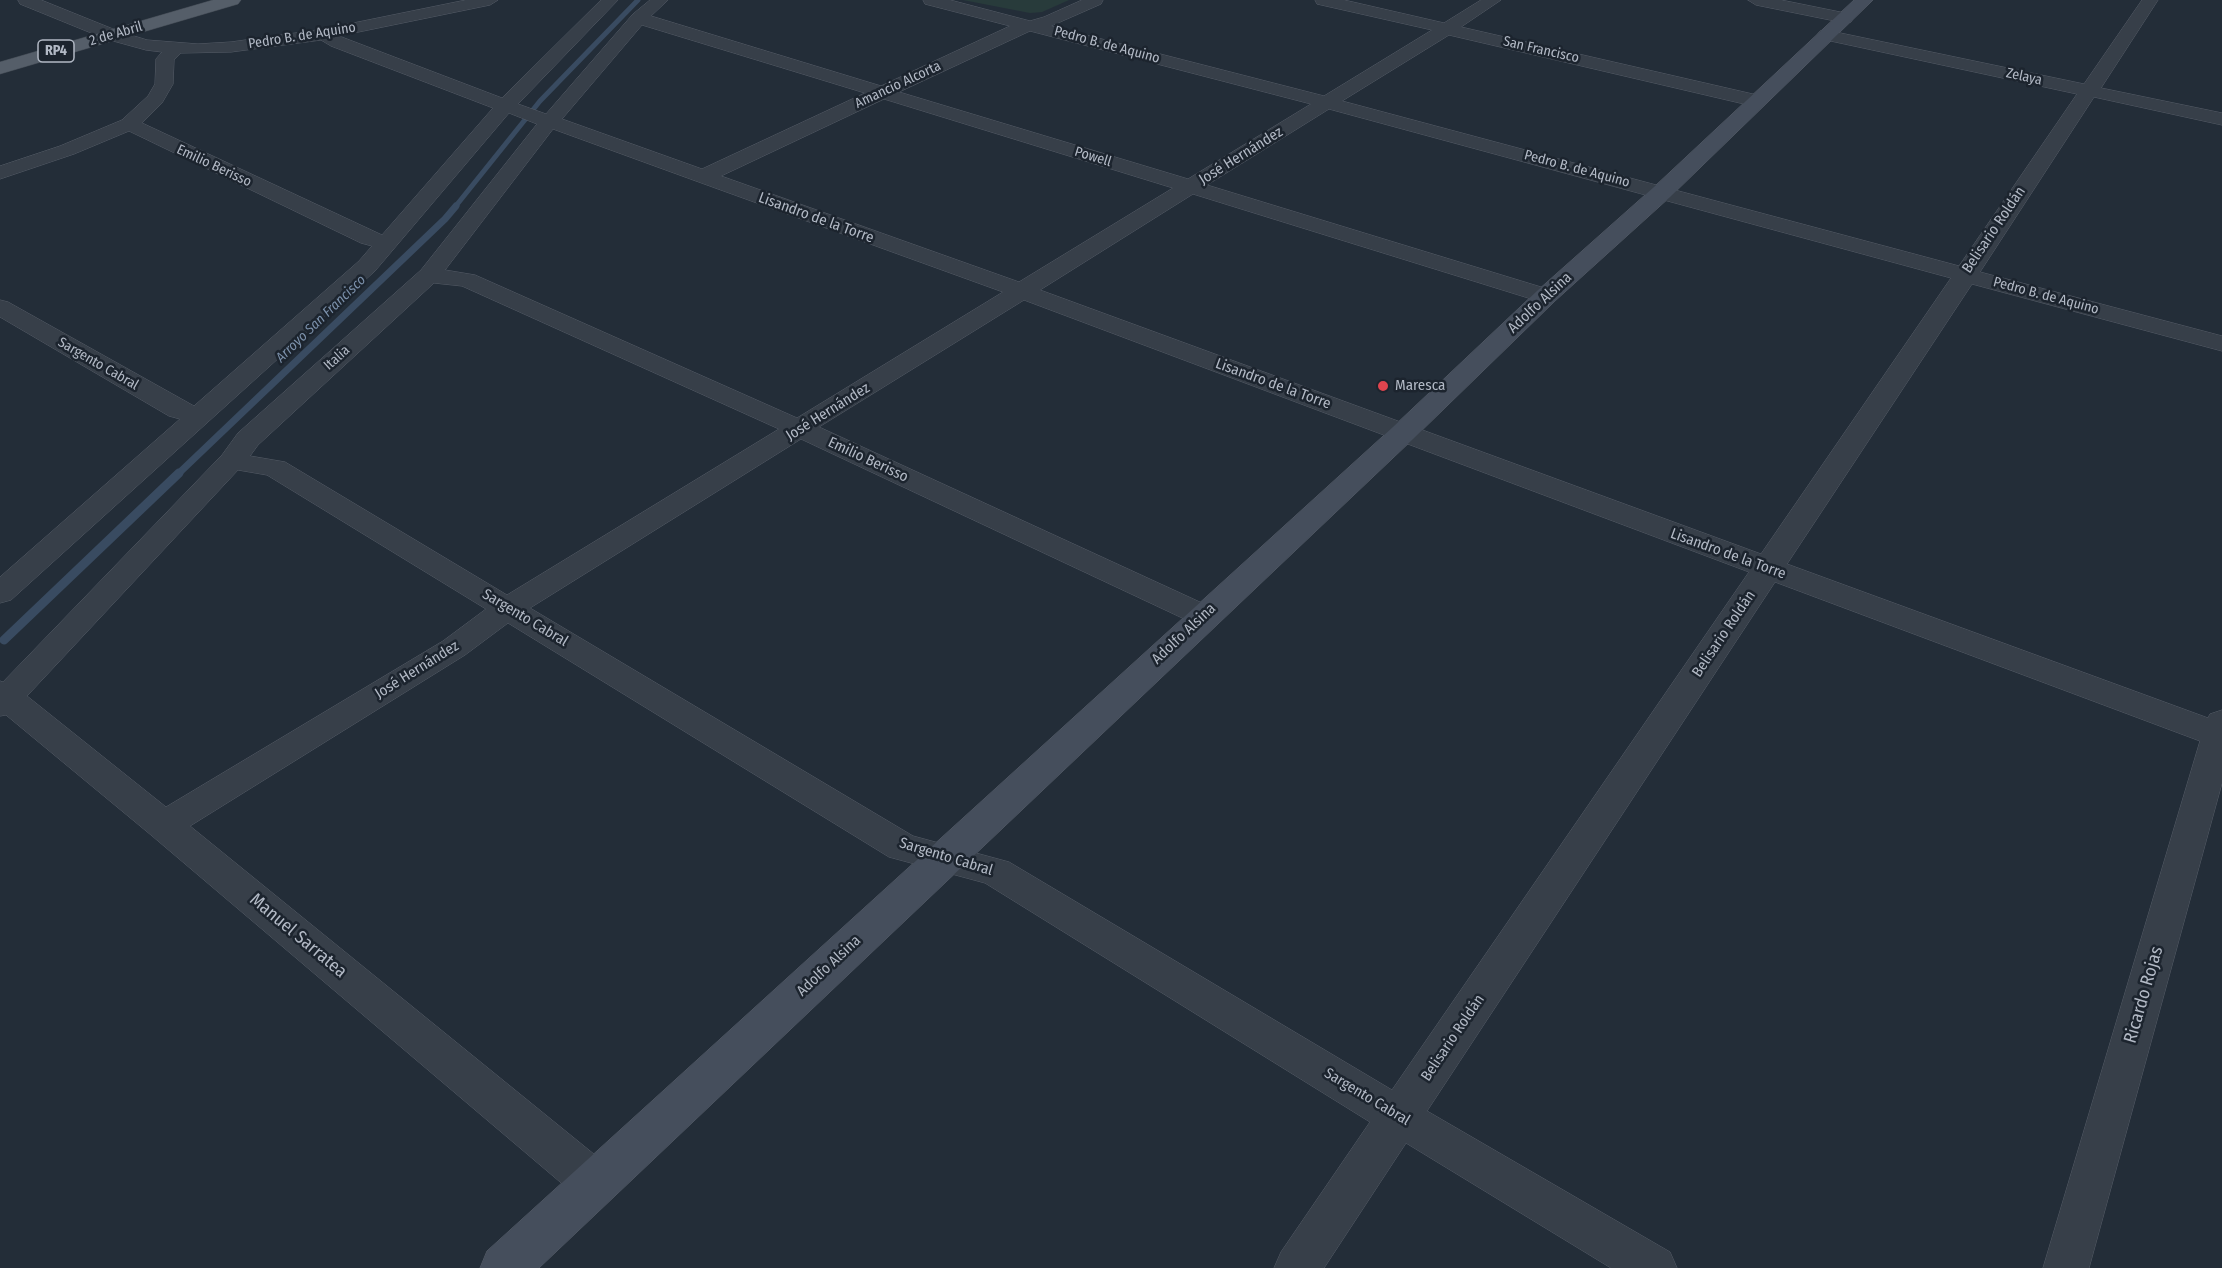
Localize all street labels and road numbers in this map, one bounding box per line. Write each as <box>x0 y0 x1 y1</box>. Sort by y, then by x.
street label: 2 de Abril <box>88 18 144 50</box>
street label: Pedro B. de Aquino <box>247 19 357 53</box>
street label: Pedro B. de Aquino <box>1052 23 1162 67</box>
street label: San Francisco <box>1501 33 1581 67</box>
road number: RP4 <box>38 40 74 62</box>
street label: Amancio Alcorta <box>852 58 944 112</box>
street label: Zelaya <box>2004 65 2044 89</box>
street label: José Hernández <box>1196 123 1286 189</box>
street label: Emilio Berisso <box>174 141 254 191</box>
street label: Powell <box>1072 143 1114 171</box>
street label: Pedro B. de Aquino <box>1522 147 1632 191</box>
street label: Belisario Roldán <box>1958 183 2030 277</box>
street label: Lisandro de la Torre <box>756 189 876 247</box>
street label: Adolfo Alsina <box>1504 269 1576 337</box>
street label: Pedro B. de Aquino <box>1991 274 2101 318</box>
street label: Sargento Cabral <box>55 334 141 394</box>
street label: Italia <box>321 342 353 374</box>
street label: Lisandro de la Torre <box>1213 355 1333 413</box>
street label: José Hernández <box>783 379 873 445</box>
street label: Emilio Berisso <box>825 434 911 486</box>
street label: Lisandro de la Torre <box>1668 525 1788 583</box>
street label: Sargento Cabral <box>479 585 571 651</box>
street label: Belisario Roldán <box>1688 587 1760 681</box>
street label: Adolfo Alsina <box>1148 600 1220 668</box>
street label: José Hernández <box>372 637 462 703</box>
street label: Sargento Cabral <box>897 834 995 880</box>
street label: Manuel Sarratea <box>245 889 351 983</box>
street label: Adolfo Alsina <box>793 932 865 1000</box>
street label: Ricardo Rojas <box>2120 944 2168 1046</box>
street label: Belisario Roldán <box>1417 991 1489 1085</box>
street label: Sargento Cabral <box>1321 1064 1413 1130</box>

